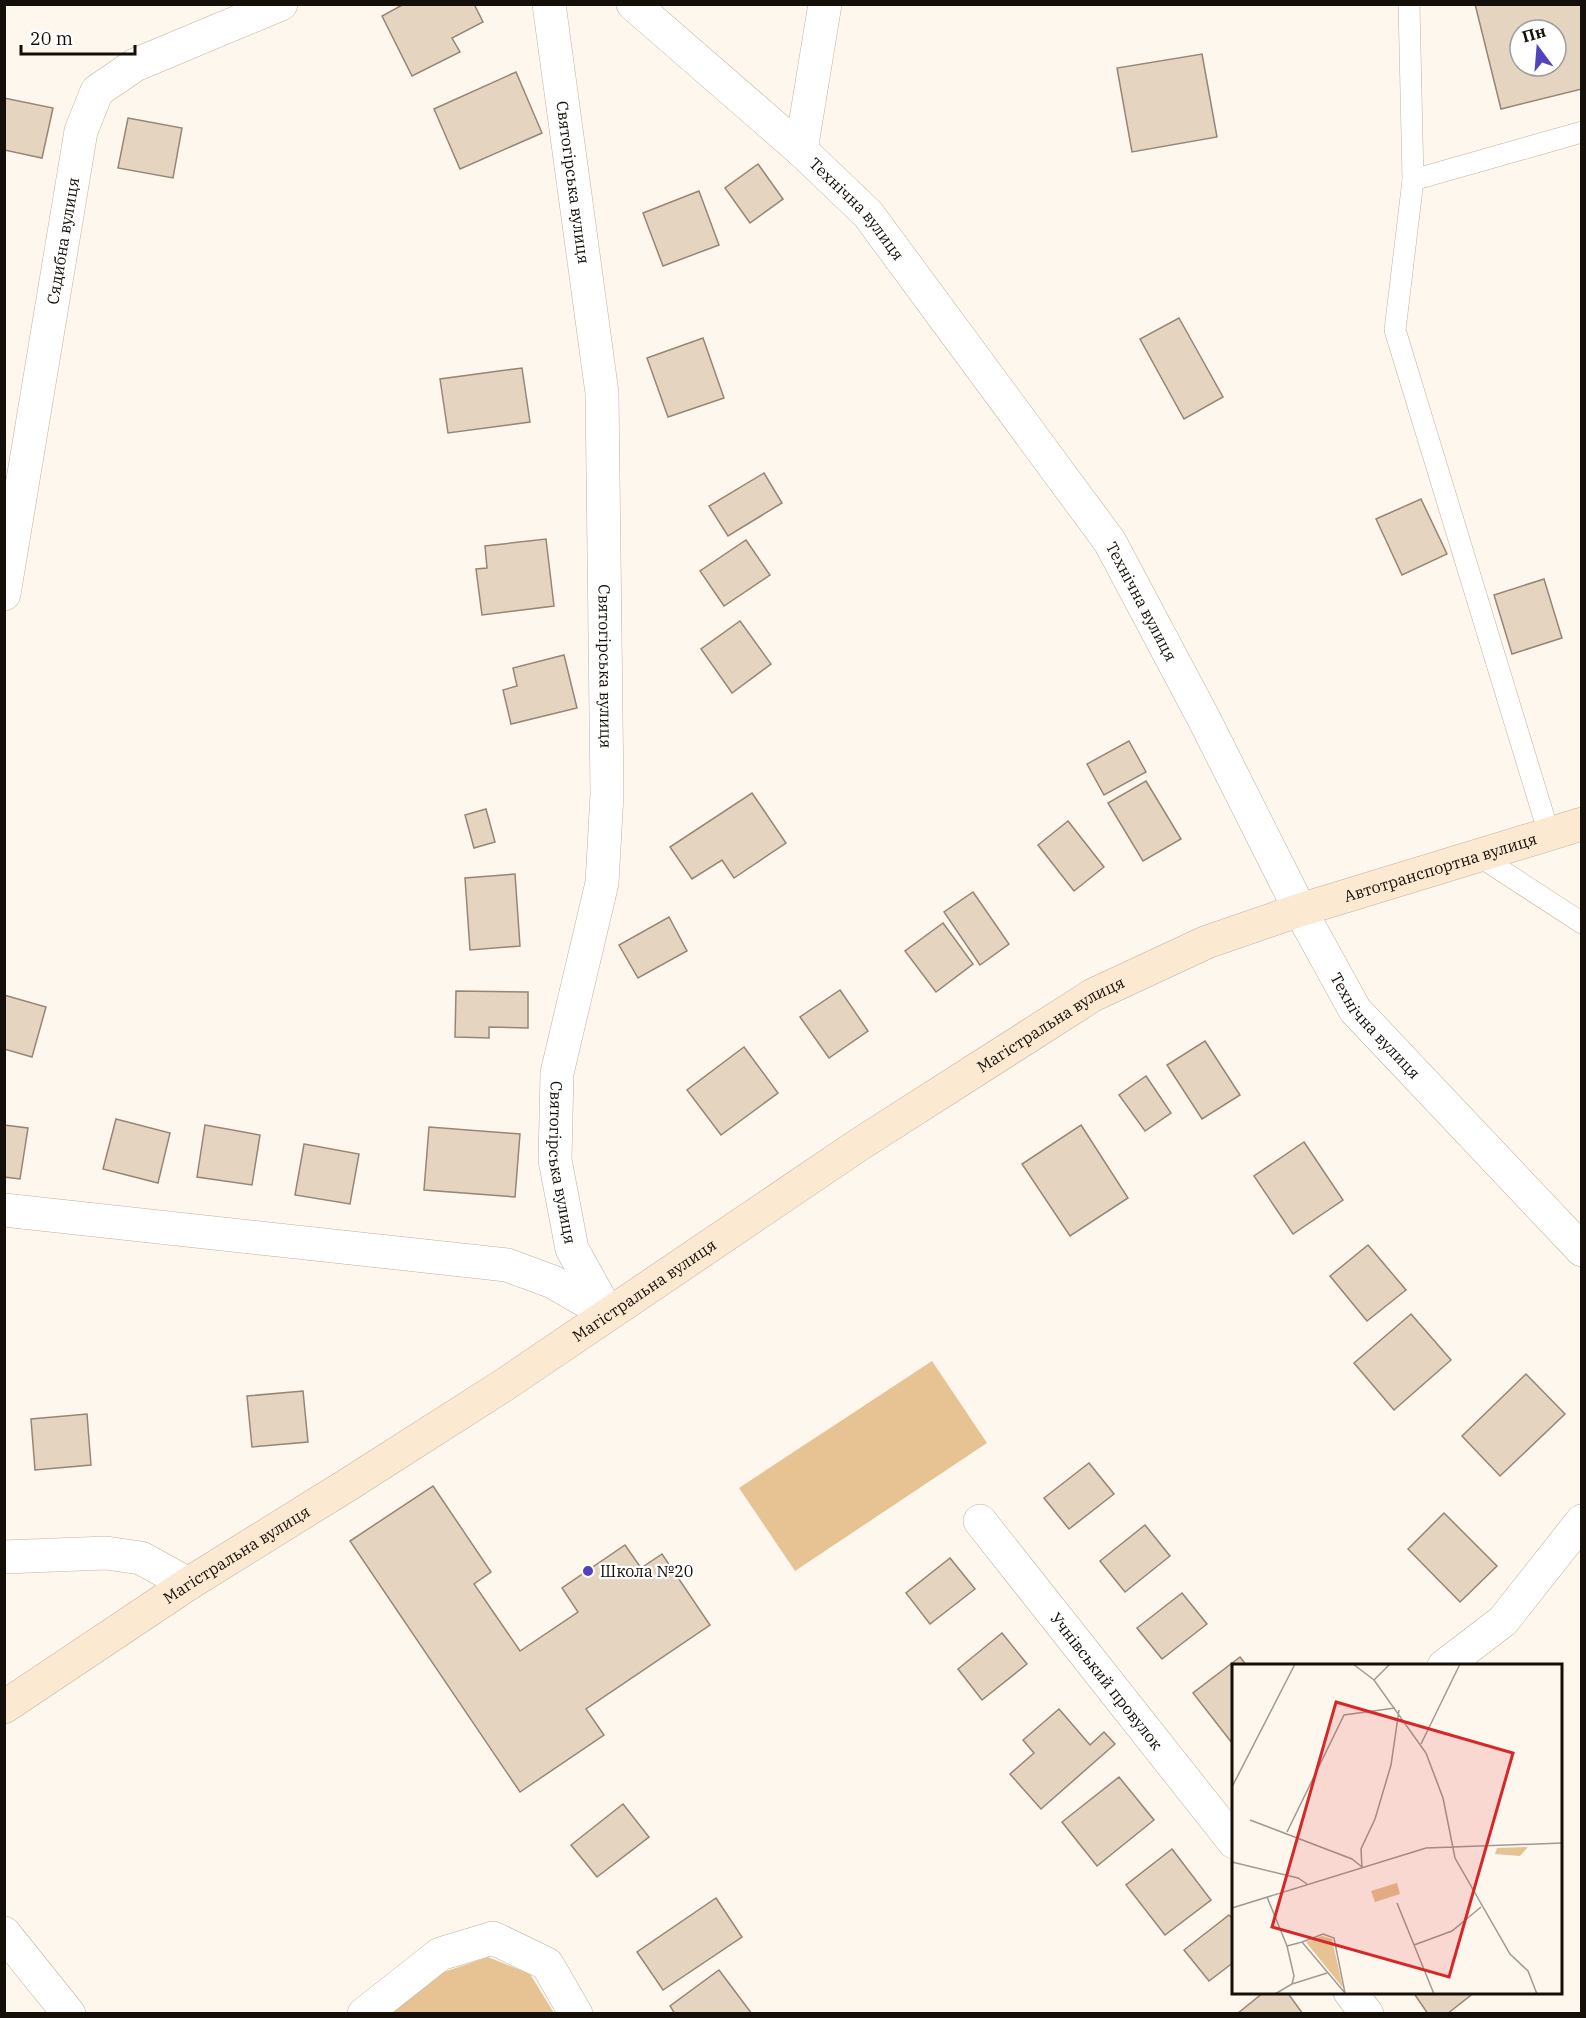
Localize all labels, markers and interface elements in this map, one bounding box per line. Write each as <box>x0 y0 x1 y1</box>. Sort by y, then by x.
scale bar <box>21 18 135 56</box>
north arrow <box>1508 18 1568 78</box>
text: Пн <box>1520 21 1548 46</box>
text: 20 m <box>30 27 73 50</box>
street label: Святогірська вулиця <box>552 100 594 265</box>
street label: Технічна вулиця <box>805 153 909 264</box>
street label: Сядибна вулиця <box>42 176 83 306</box>
street label: Технічна вулиця <box>1102 538 1181 664</box>
street label: Святогірська вулиця <box>594 584 616 749</box>
street label: Автотранспортна вулиця <box>1341 828 1539 906</box>
street label: Технічна вулиця <box>1326 969 1425 1083</box>
street label: Магістральна вулиця <box>973 972 1128 1077</box>
street label: Святогірська вулиця <box>545 1081 581 1245</box>
street label: Магістральна вулиця <box>568 1234 720 1346</box>
street label: Магістральна вулиця <box>159 1501 313 1608</box>
place label: Школа №20 <box>600 1561 693 1581</box>
marker: Школа №20 <box>581 1564 595 1578</box>
street label: Учнівський провулок <box>1046 1608 1167 1754</box>
inset map <box>1232 1664 1562 1994</box>

